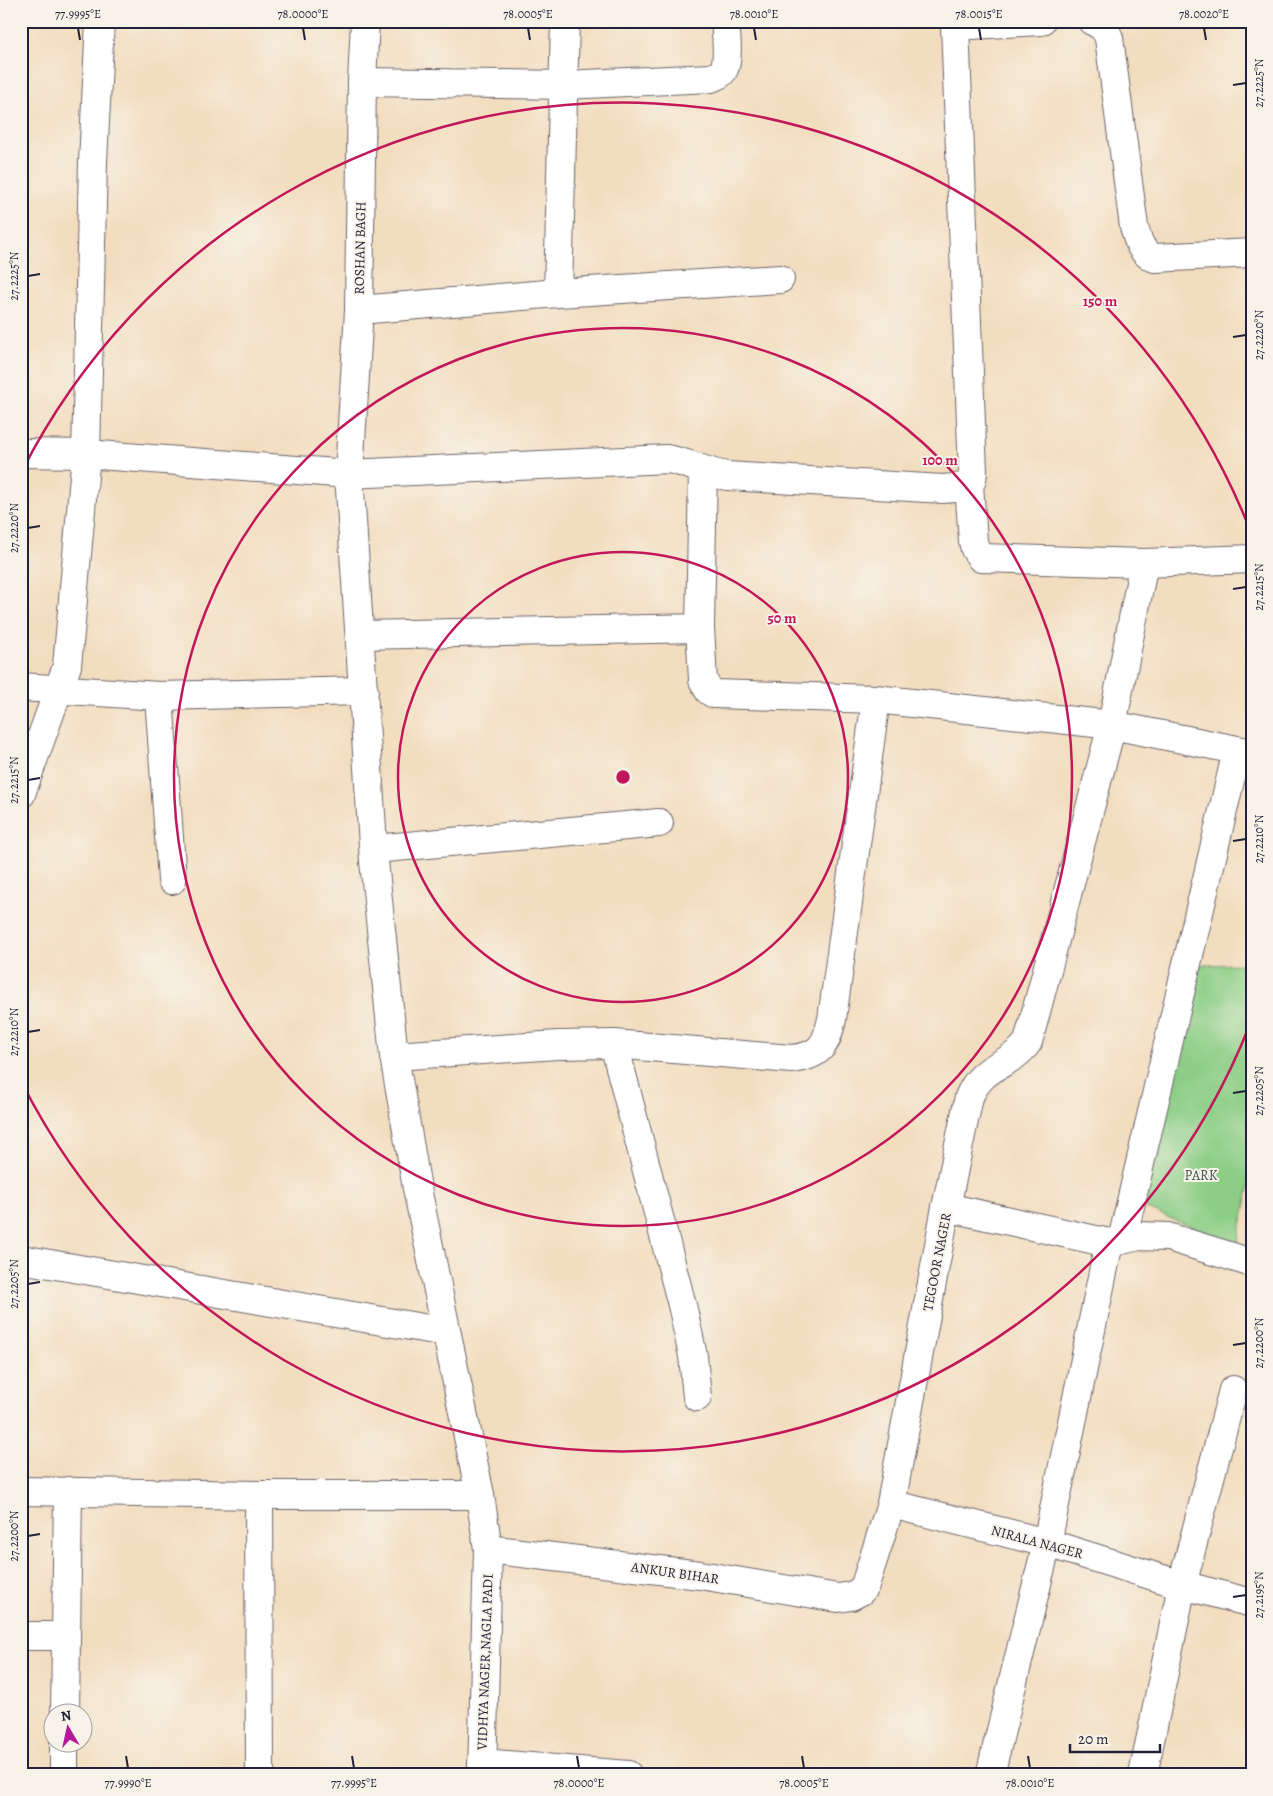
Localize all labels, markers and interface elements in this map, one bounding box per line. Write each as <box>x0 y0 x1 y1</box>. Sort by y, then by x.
text: 77.9995°E <box>55 6 101 22</box>
text: 78.0000°E <box>278 6 328 22</box>
text: 78.0005°E <box>503 6 553 22</box>
text: 78.0010°E <box>730 6 778 22</box>
text: 78.0015°E <box>955 6 1003 22</box>
text: 78.0020°E <box>1179 6 1229 22</box>
text: 27.2225°N <box>1251 58 1267 107</box>
street label: ROSHAN BAGH <box>350 201 370 295</box>
text: 27.2225°N <box>6 251 22 300</box>
text: 150 m <box>1083 291 1118 311</box>
text: 27.2220°N <box>1251 310 1267 360</box>
text: 100 m <box>922 450 958 470</box>
text: 27.2220°N <box>6 503 22 553</box>
text: 27.2215°N <box>1251 563 1267 611</box>
text: 50 m <box>767 608 797 628</box>
text: 27.2215°N <box>6 756 22 804</box>
centre of rings <box>614 768 632 786</box>
text: 27.2210°N <box>1251 814 1267 863</box>
text: 27.2210°N <box>6 1007 22 1056</box>
text: 27.2205°N <box>1251 1066 1267 1116</box>
park label: PARK <box>1185 1166 1218 1185</box>
street label: TEGOOR NAGER <box>918 1211 956 1313</box>
text: 27.2205°N <box>6 1259 22 1309</box>
text: 27.2200°N <box>1251 1317 1267 1368</box>
text: 27.2200°N <box>6 1510 22 1561</box>
street label: NIRALA NAGER <box>989 1521 1085 1564</box>
street label: ANKUR BIHAR <box>629 1557 721 1589</box>
text: 27.2195°N <box>1251 1571 1267 1619</box>
street label: VIDHYA NAGER,NAGLA PADI <box>472 1574 498 1751</box>
north arrow <box>42 1704 92 1754</box>
text: N <box>60 1705 73 1726</box>
scale bar <box>1070 1721 1160 1753</box>
text: 20 m <box>1078 1729 1109 1749</box>
text: 77.9990°E <box>104 1775 152 1791</box>
text: 77.9995°E <box>331 1775 377 1791</box>
text: 78.0000°E <box>554 1775 604 1791</box>
text: 78.0005°E <box>779 1775 829 1791</box>
text: 78.0010°E <box>1006 1775 1054 1791</box>

